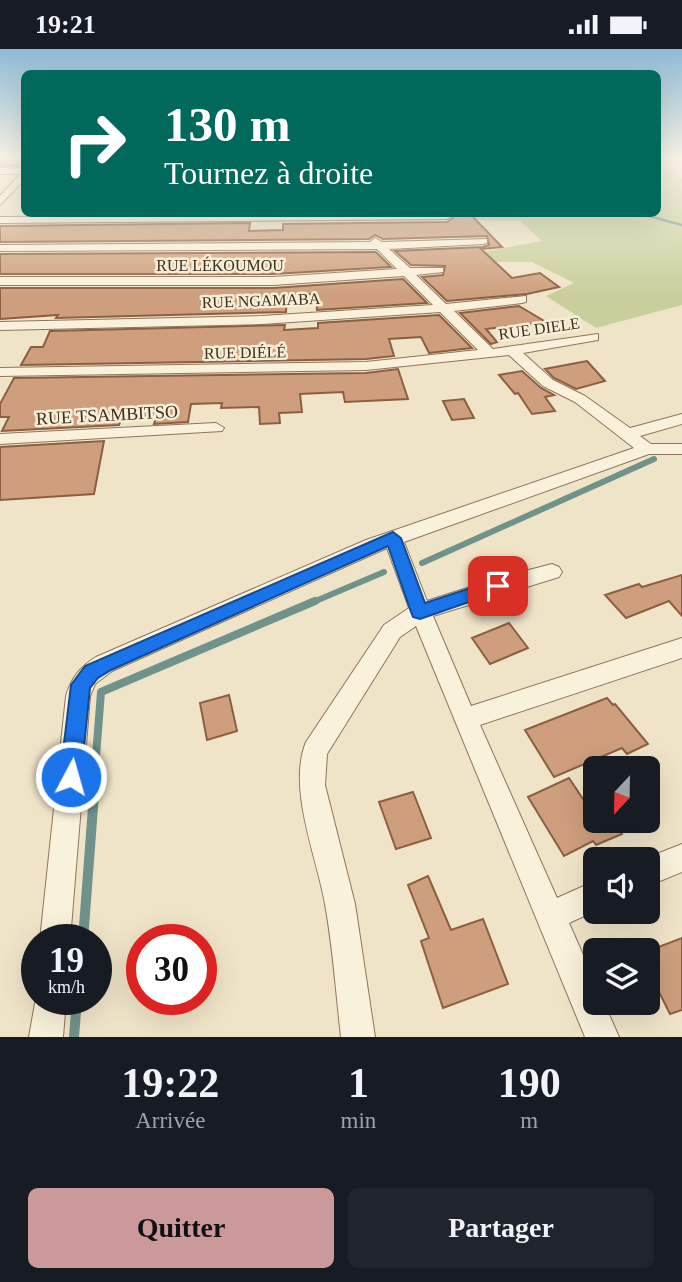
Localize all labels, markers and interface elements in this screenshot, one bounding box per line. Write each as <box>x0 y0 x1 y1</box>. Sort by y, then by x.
text: 19:21 <box>35 10 96 39</box>
text: 130 m <box>164 97 291 152</box>
icon: right <box>49 98 140 189</box>
text: Tournez à droite <box>164 155 373 191</box>
street label: RUE LÉKOUMOU <box>156 256 284 274</box>
street label: RUE NGAMABA <box>201 290 321 311</box>
street label: RUE DIELE <box>497 314 581 343</box>
street label: RUE DIÉLÉ <box>204 342 286 362</box>
street label: RUE TSAMBITSO <box>35 401 179 429</box>
pin <box>468 556 528 616</box>
icon: arrive <box>479 567 517 605</box>
position arrow <box>34 740 108 814</box>
north arrow <box>583 756 660 833</box>
map controls <box>583 756 660 1015</box>
button: sound <box>583 847 660 924</box>
speed limit sign: 30 <box>126 924 217 1015</box>
button: layers <box>583 938 660 1015</box>
text: 19 <box>49 941 84 980</box>
text: km/h <box>48 977 85 997</box>
text: 19:22 <box>121 1060 219 1106</box>
text: 1 <box>348 1060 369 1106</box>
text: 190 <box>498 1060 561 1106</box>
text: Arrivée <box>135 1108 205 1133</box>
text: min <box>341 1108 376 1133</box>
text: m <box>520 1108 538 1133</box>
button: Quitter <box>28 1188 334 1268</box>
button: Partager <box>348 1188 654 1268</box>

